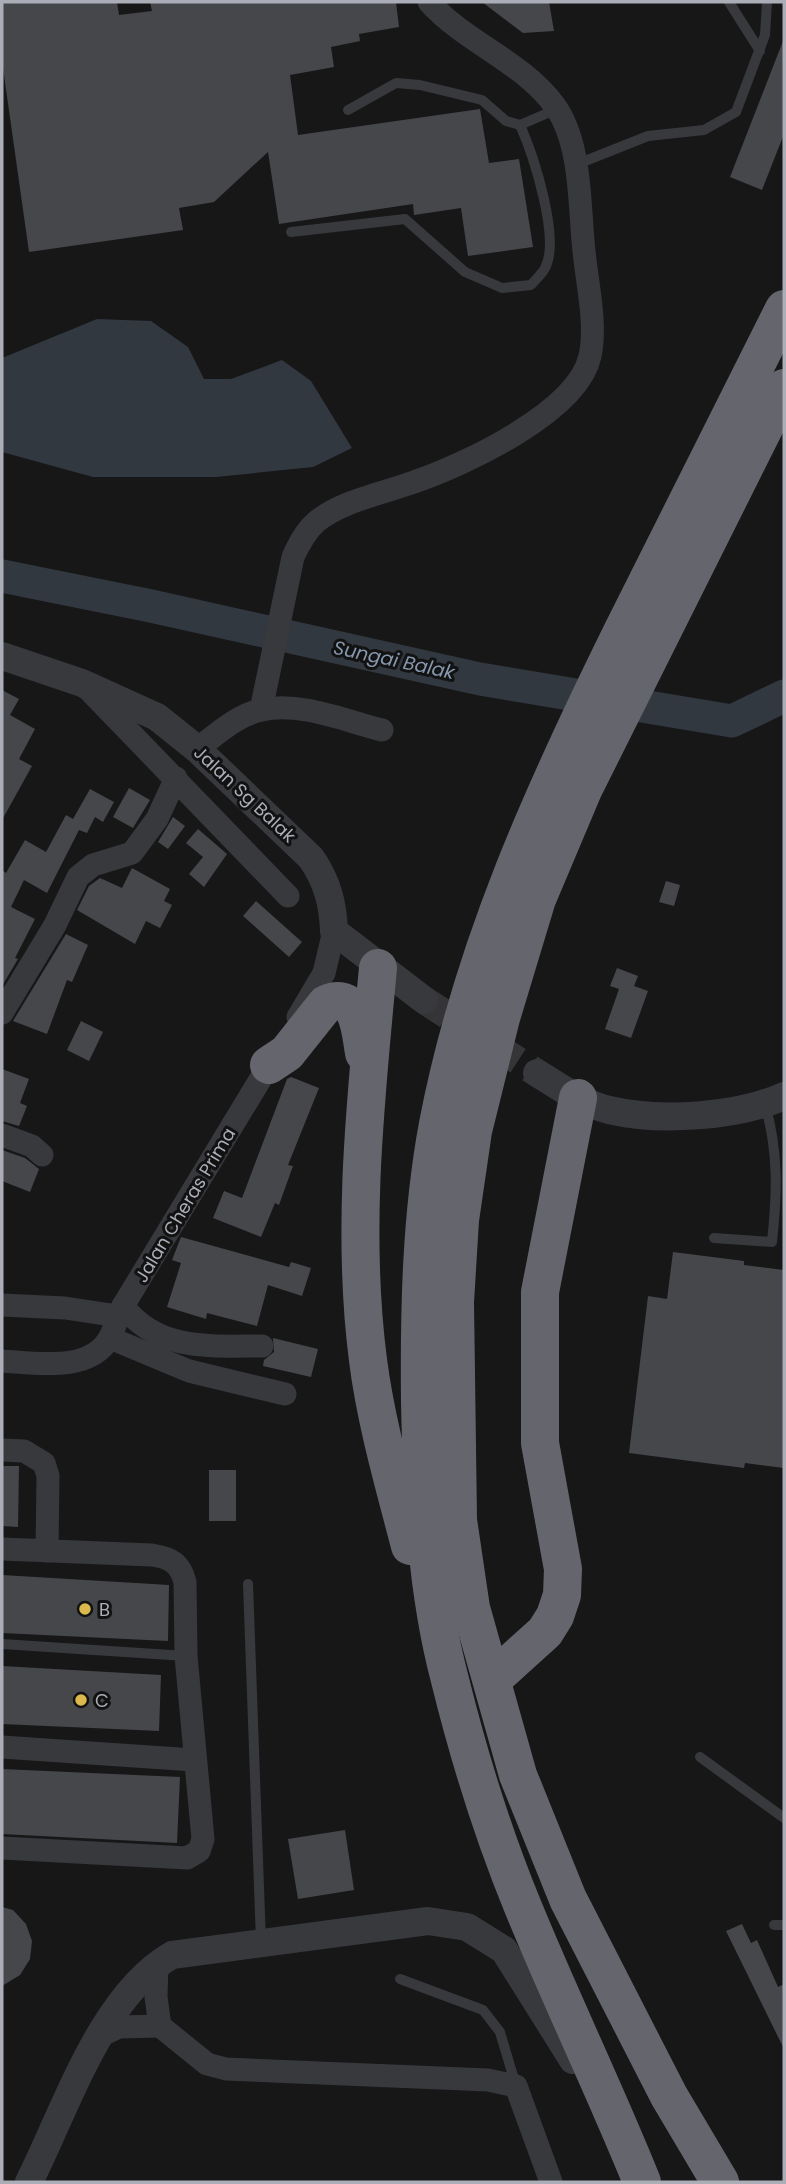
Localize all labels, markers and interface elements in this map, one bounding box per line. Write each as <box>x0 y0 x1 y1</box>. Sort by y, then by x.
water label: Sungai Balak <box>331 634 458 686</box>
street label: Jalan Sg Balak <box>188 740 302 848</box>
street label: Jalan Cheras Prima <box>129 1123 241 1287</box>
place label: B <box>99 1597 110 1622</box>
marker: B <box>77 1601 93 1617</box>
place label: C <box>95 1688 109 1713</box>
marker: C <box>73 1692 89 1708</box>

